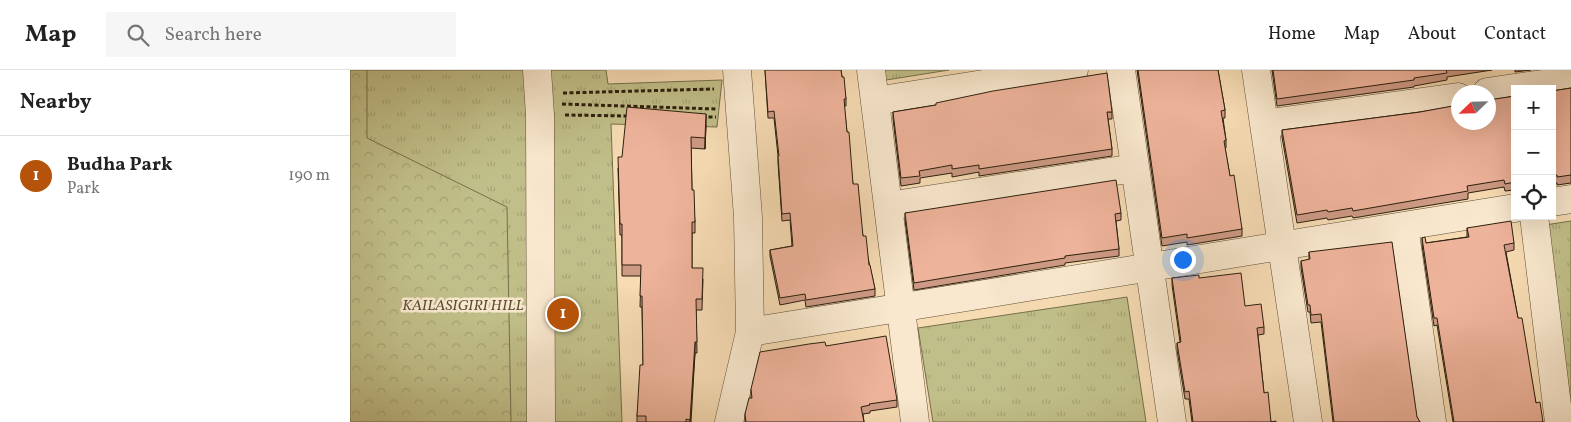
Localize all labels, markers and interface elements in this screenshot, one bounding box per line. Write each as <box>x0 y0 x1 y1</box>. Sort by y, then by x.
search box <box>106 12 456 57</box>
text: Map <box>25 18 76 52</box>
icon: search <box>124 21 152 49</box>
text: Search here <box>164 22 262 48</box>
text: Home <box>1268 22 1316 47</box>
text: Map <box>1344 22 1380 47</box>
text: About <box>1408 22 1456 47</box>
text: Contact <box>1484 22 1546 47</box>
north arrow <box>1451 85 1496 130</box>
map controls <box>1511 85 1556 220</box>
button: + <box>1511 85 1556 130</box>
text: Nearby <box>20 88 91 117</box>
button: − <box>1511 130 1556 175</box>
text: Budha Park <box>67 152 173 178</box>
text: 1 <box>33 165 39 187</box>
text: 190 m <box>288 165 330 187</box>
button: locate <box>1511 175 1556 220</box>
text: Park <box>67 178 100 200</box>
your location <box>1170 247 1196 273</box>
pin: 1 <box>547 295 579 333</box>
park label: KAILASIGIRI HILL <box>402 296 524 317</box>

